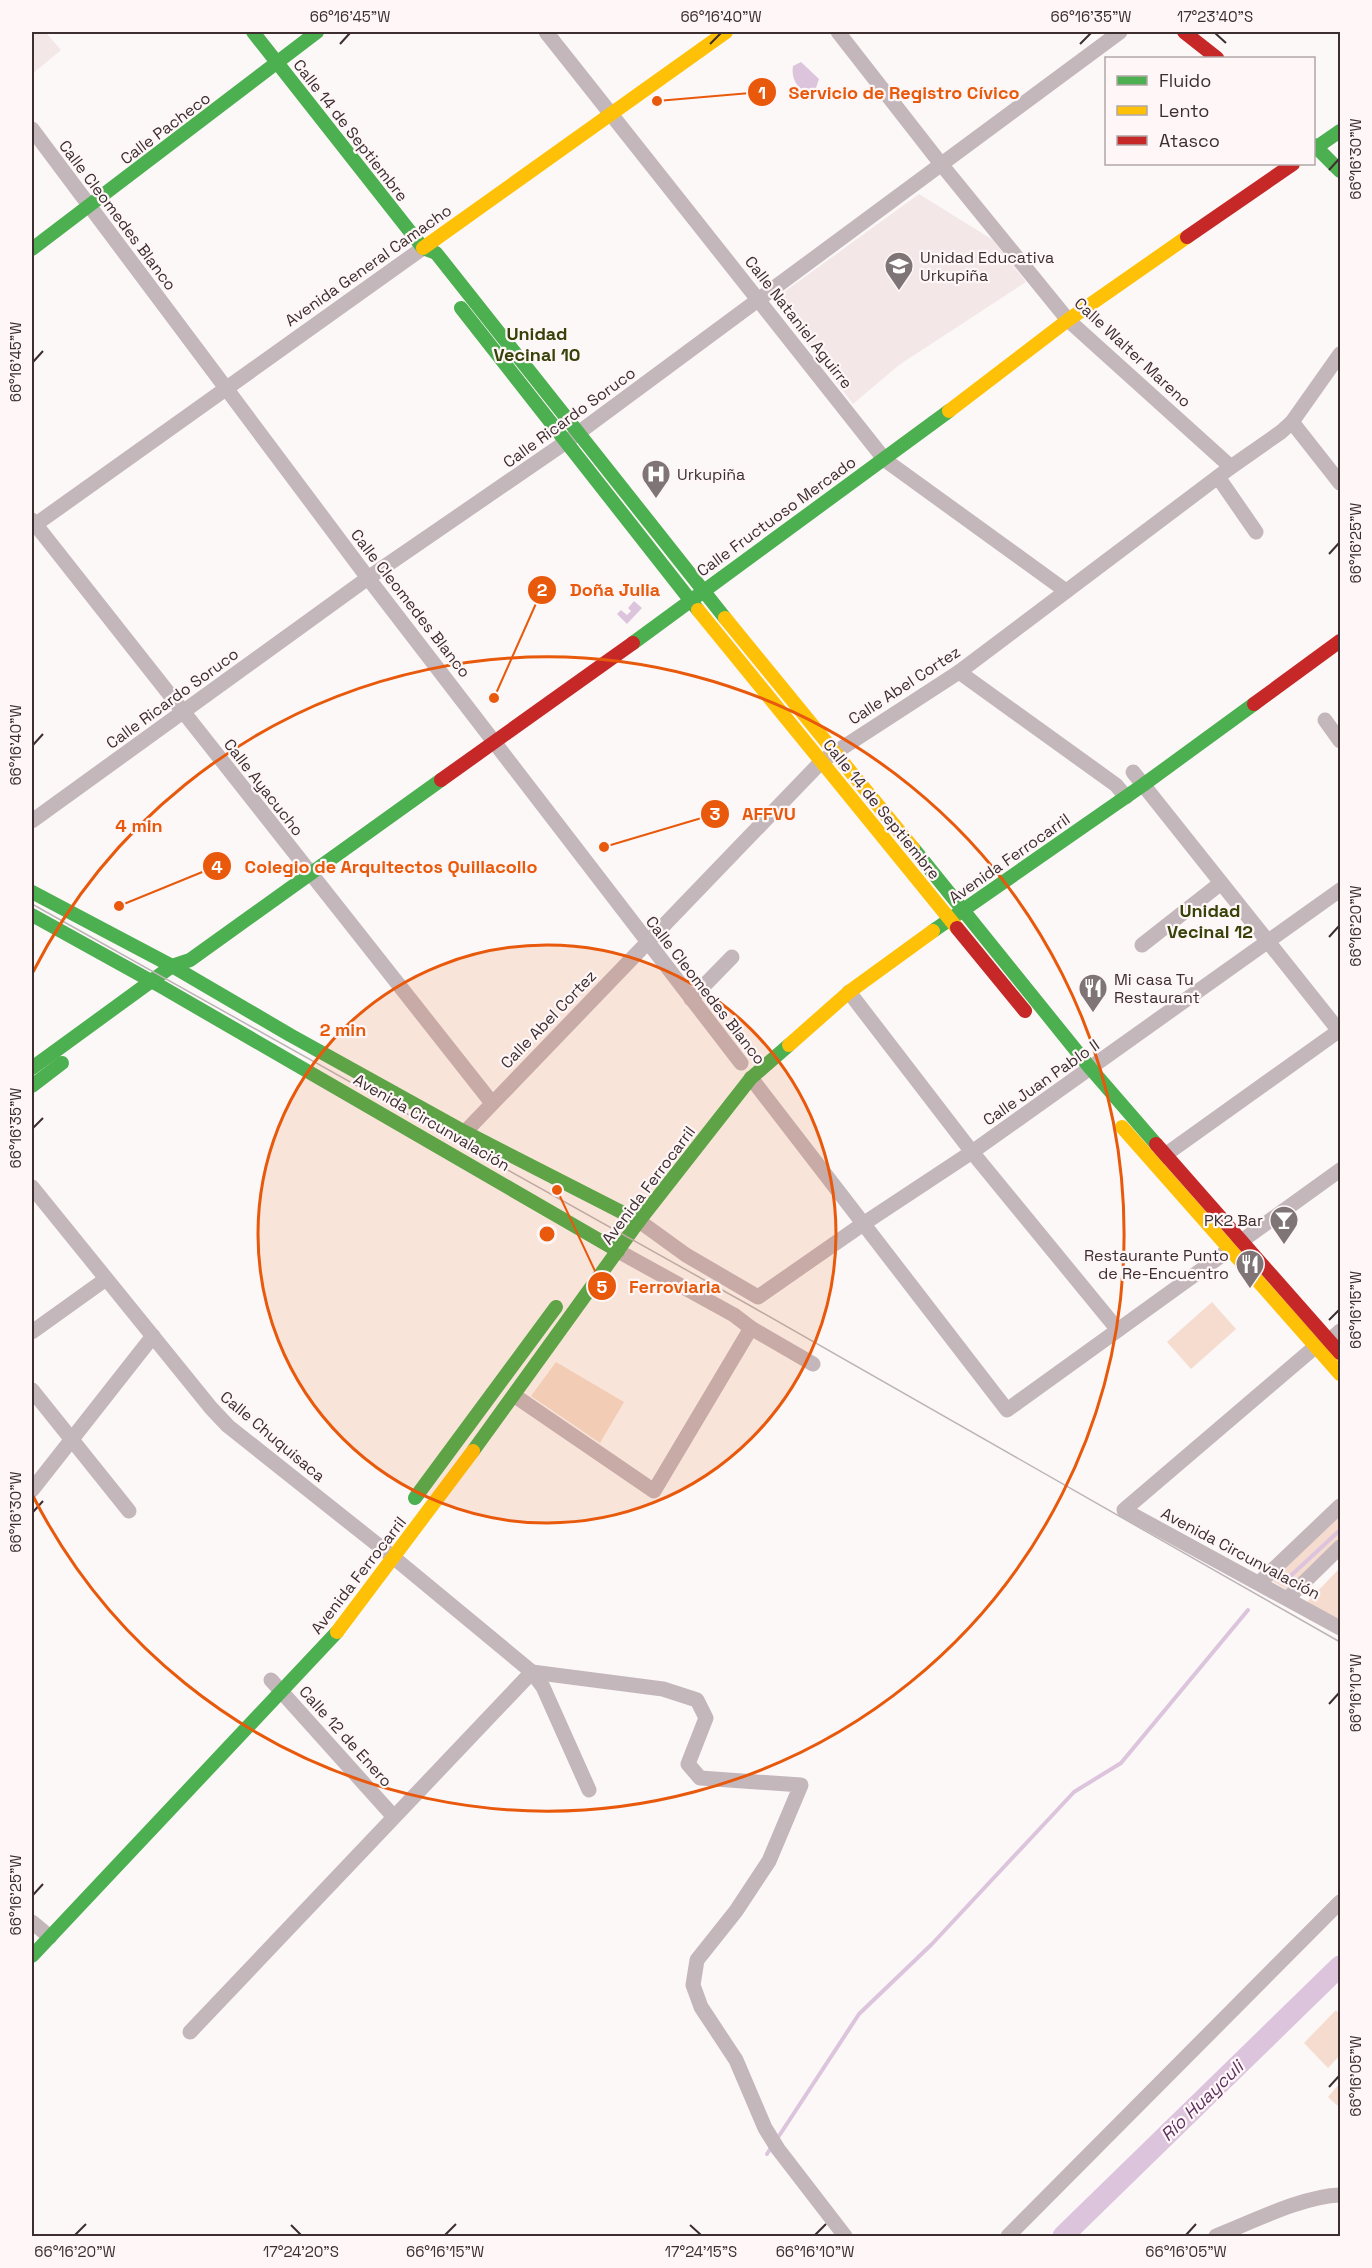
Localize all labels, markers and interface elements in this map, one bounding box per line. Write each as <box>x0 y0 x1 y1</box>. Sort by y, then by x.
text: 66°16'45"W <box>310 7 390 26</box>
text: 66°16'40"W <box>680 7 762 26</box>
text: 66°16'35"W <box>1051 7 1131 26</box>
text: 17°23'40"S <box>1177 7 1253 26</box>
street label: Calle 14 de Septiembre <box>288 55 413 206</box>
legend <box>1105 57 1315 165</box>
text: Fluido <box>1159 69 1211 92</box>
callout: Servicio de Registro Cívico <box>747 74 1032 110</box>
text: 1 <box>758 81 766 104</box>
text: Servicio de Registro Cívico <box>789 81 1019 104</box>
street label: Calle Pacheco <box>116 88 215 169</box>
text: Lento <box>1159 99 1209 122</box>
text: 66°16'30"W <box>1346 118 1365 200</box>
text: Atasco <box>1159 129 1220 152</box>
street label: Calle Cleomedes Blanco <box>54 136 181 295</box>
street label: Avenida General Camacho <box>281 200 456 331</box>
place label: Unidad Educativa Urkupiña <box>920 247 1054 286</box>
school or university icon: Unidad Educativa Urkupiña <box>883 250 915 292</box>
street label: Calle Nataniel Aguirre <box>740 252 857 393</box>
street label: Calle Walter Mareno <box>1070 293 1196 412</box>
text: 66°16'45"W <box>6 322 25 402</box>
district label: Unidad Vecinal 10 <box>494 322 580 366</box>
street label: Calle Ricardo Soruco <box>499 362 640 473</box>
street label: Calle Fructuoso Mercado <box>693 452 860 581</box>
hospital icon: Urkupiña <box>640 458 672 500</box>
place label: Urkupiña <box>677 464 745 485</box>
text: 66°16'25"W <box>1346 503 1365 583</box>
street label: Calle Cleomedes Blanco <box>346 525 475 682</box>
callout: Doña Julia <box>527 572 672 608</box>
text: 2 <box>537 578 548 601</box>
text: Doña Julia <box>570 578 661 601</box>
street label: Calle Abel Cortez <box>844 641 964 729</box>
street label: Calle Ricardo Soruco <box>102 643 243 754</box>
text: 66°16'40"W <box>6 704 25 786</box>
street label: Calle Ayacucho <box>219 734 308 840</box>
street label: Calle 14 de Septiembre <box>818 735 945 884</box>
callout: AFFVU <box>700 796 808 832</box>
text: 3 <box>710 802 721 825</box>
text: AFFVU <box>742 802 796 825</box>
street label: Avenida Ferrocarril <box>945 809 1074 908</box>
text: 4 min <box>115 814 163 837</box>
callout: Colegio de Arquitectos Quillacollo <box>202 848 549 884</box>
text: 4 <box>211 855 223 878</box>
text: Colegio de Arquitectos Quillacollo <box>245 855 537 878</box>
text: 66°16'20"W <box>1346 885 1365 967</box>
district label: Unidad Vecinal 12 <box>1167 899 1253 943</box>
street label: Calle Cleomedes Blanco <box>641 912 770 1069</box>
street label: Calle Abel Cortez <box>496 966 601 1073</box>
place label: Mi casa Tu Restaurant <box>1114 969 1200 1008</box>
restaurant icon: Mi casa Tu Restaurant <box>1077 972 1109 1014</box>
text: 2 min <box>320 1018 366 1041</box>
street label: Calle Juan Pablo II <box>979 1034 1104 1130</box>
street label: Avenida Circunvalación <box>350 1069 514 1176</box>
text: 66°16'35"W <box>6 1088 25 1168</box>
street label: Avenida Ferrocarril <box>597 1122 700 1249</box>
bar icon: PK2 Bar <box>1268 1204 1300 1246</box>
place label: PK2 Bar <box>1204 1210 1263 1231</box>
centre of rings <box>537 1224 557 1244</box>
place label: Restaurante Punto de Re-Encuentro <box>1084 1245 1229 1284</box>
restaurant icon: Restaurante Punto de Re-Encuentro <box>1234 1248 1266 1290</box>
callout: Ferroviaria <box>587 1268 733 1304</box>
text: 66°16'15"W <box>1346 1271 1365 1349</box>
text: 5 <box>597 1275 608 1298</box>
text: Ferroviaria <box>629 1275 722 1298</box>
street label: Calle Chuquisaca <box>216 1386 330 1486</box>
text: 66°16'30"W <box>6 1471 25 1553</box>
street label: Avenida Circunvalación <box>1158 1503 1324 1604</box>
street label: Avenida Ferrocarril <box>306 1512 411 1638</box>
text: 66°16'10"W <box>1346 1654 1365 1732</box>
street label: Calle 12 de Enero <box>295 1681 397 1791</box>
text: 66°16'25"W <box>6 1855 25 1935</box>
text: 66°16'05"W <box>1346 2035 1365 2117</box>
water label: Río Huayculi <box>1156 2054 1250 2146</box>
text: 66°16'20"W <box>34 2242 116 2261</box>
text: 17°24'20"S <box>263 2242 339 2261</box>
text: 66°16'15"W <box>406 2242 484 2261</box>
text: 17°24'15"S <box>665 2242 737 2261</box>
text: 66°16'10"W <box>776 2242 854 2261</box>
text: 66°16'05"W <box>1145 2242 1227 2261</box>

